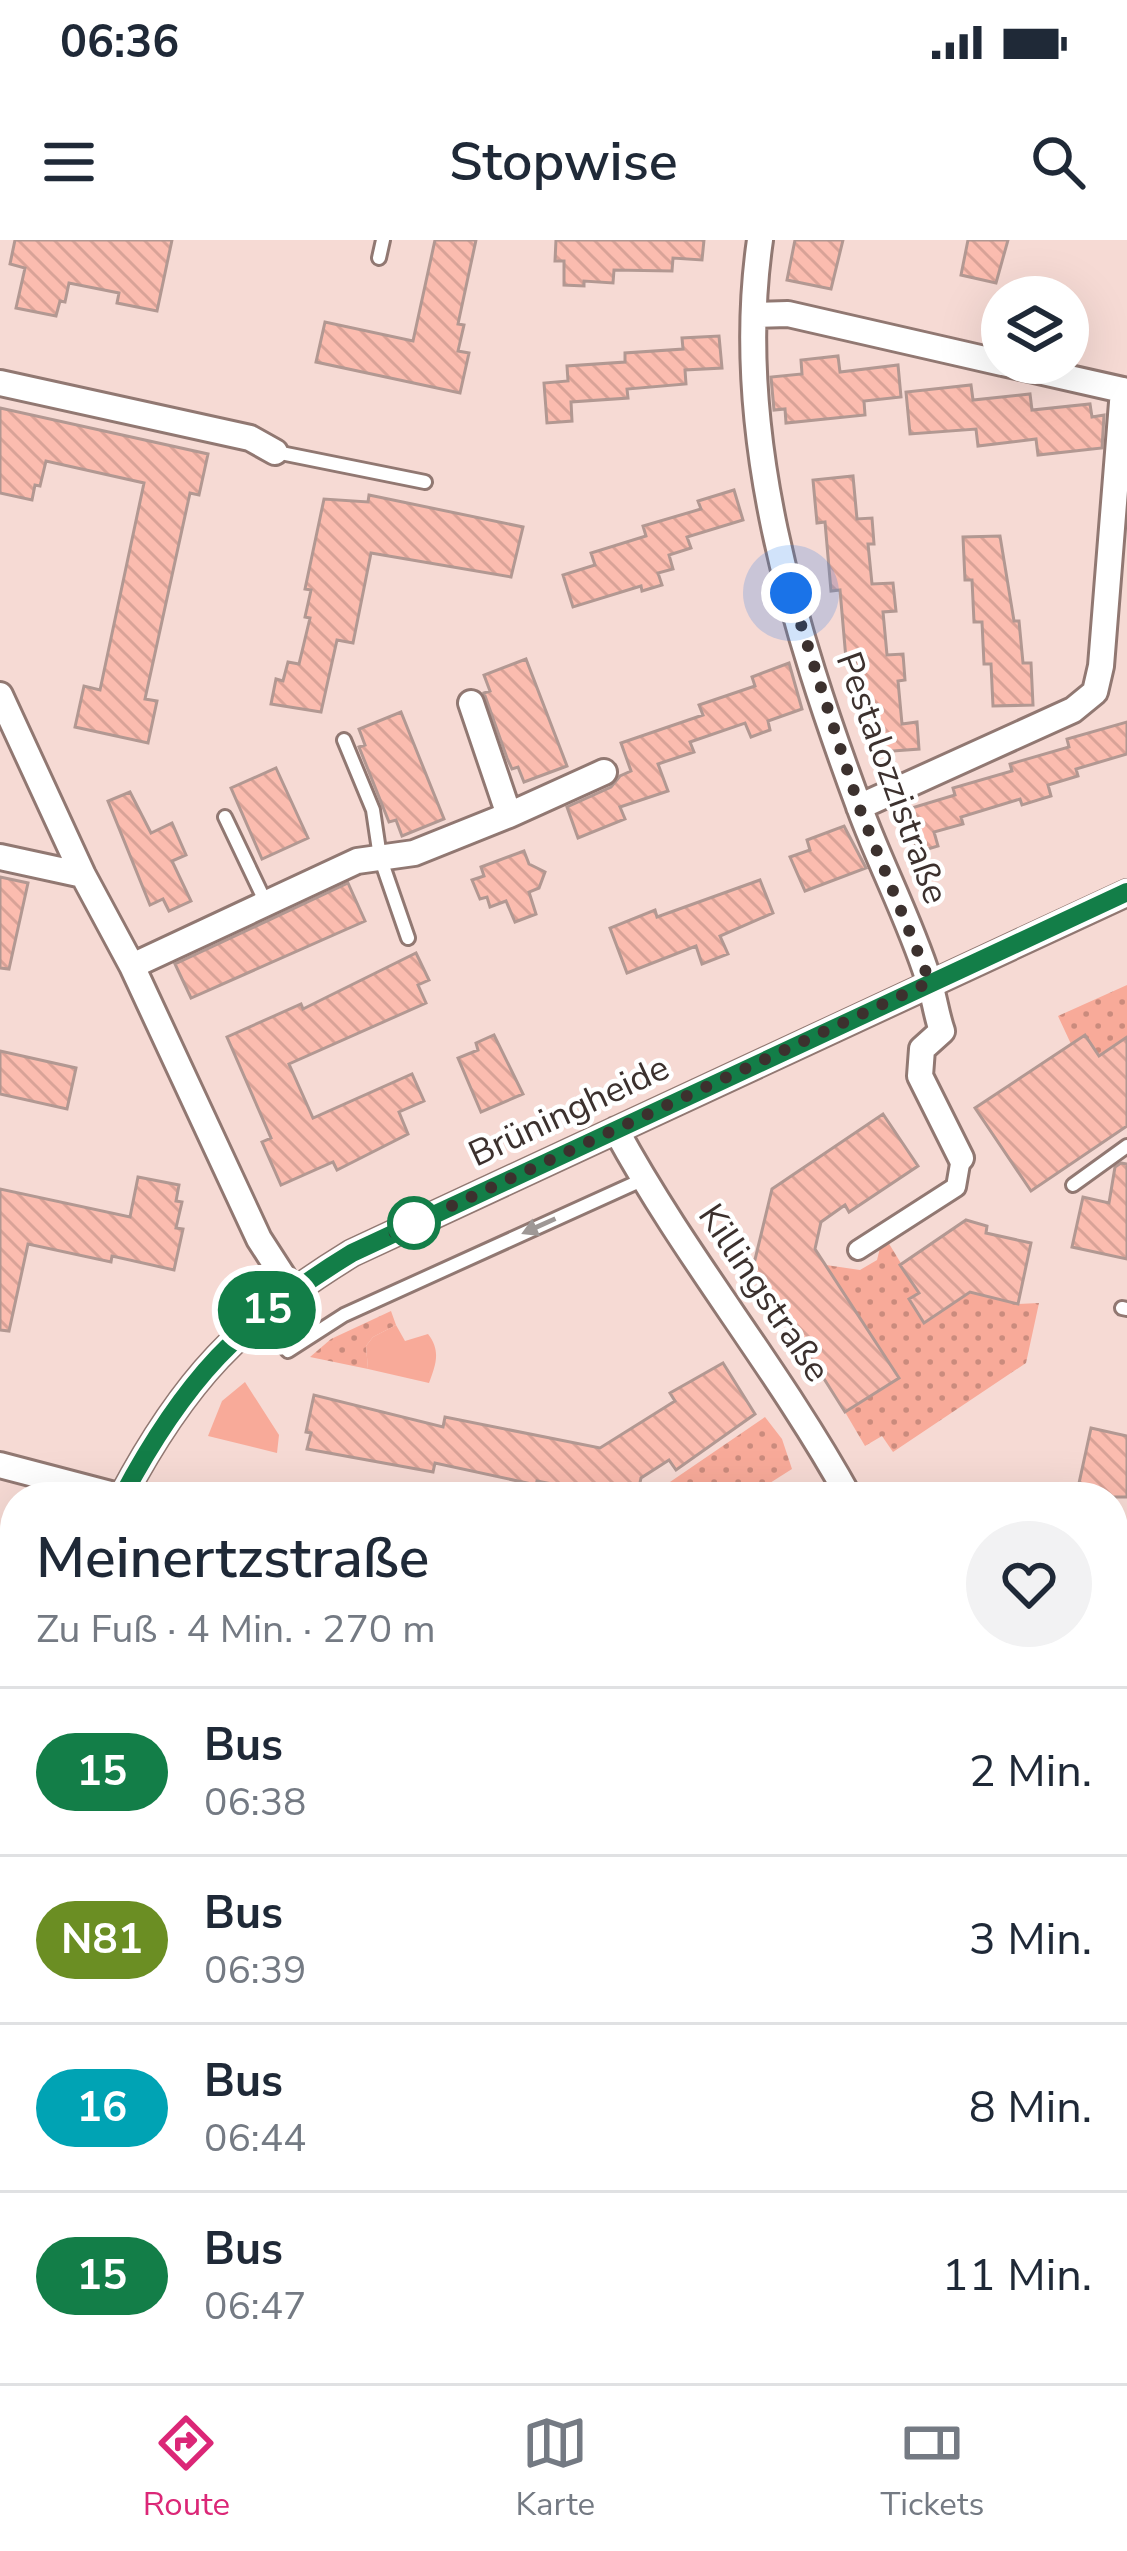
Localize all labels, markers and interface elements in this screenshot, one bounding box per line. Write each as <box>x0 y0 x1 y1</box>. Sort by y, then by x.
text: 06:36 <box>60 12 179 73</box>
text: Stopwise <box>449 125 678 199</box>
icon: menu <box>36 129 102 195</box>
icon: search <box>1025 129 1091 195</box>
map controls <box>981 276 1089 384</box>
button: layers <box>981 276 1089 384</box>
your location <box>761 563 821 623</box>
street label: Pestalozzistraße <box>824 645 960 911</box>
street label: Brüningheide <box>461 1043 677 1179</box>
street label: Killingstraße <box>686 1194 842 1392</box>
unlabelled marker <box>389 1198 439 1248</box>
one-way arrow <box>521 1217 556 1237</box>
line badge: 15 <box>213 1271 321 1349</box>
text: 15 <box>242 1281 292 1338</box>
text: Meinertzstraße <box>36 1519 429 1597</box>
button: heart <box>966 1521 1092 1647</box>
text: Zu Fuß · 4 Min. · 270 m <box>36 1603 436 1656</box>
text: Bus <box>204 1715 283 1776</box>
text: 2 Min. <box>969 1741 1092 1802</box>
text: 15 <box>77 1743 127 1800</box>
text: 06:38 <box>204 1776 307 1829</box>
text: Bus <box>204 1883 283 1944</box>
text: 3 Min. <box>969 1909 1092 1970</box>
text: N81 <box>61 1911 143 1968</box>
text: 06:39 <box>204 1944 307 1997</box>
text: Bus <box>204 2051 283 2112</box>
text: 8 Min. <box>969 2077 1092 2138</box>
text: 16 <box>77 2079 127 2136</box>
text: 06:44 <box>204 2112 307 2165</box>
text: Bus <box>204 2219 283 2280</box>
text: 11 Min. <box>942 2245 1092 2306</box>
text: 15 <box>77 2247 127 2304</box>
text: 06:47 <box>204 2280 307 2333</box>
tab: Route <box>143 2410 230 2527</box>
tab: Karte <box>515 2410 595 2527</box>
tab: Tickets <box>880 2410 984 2527</box>

